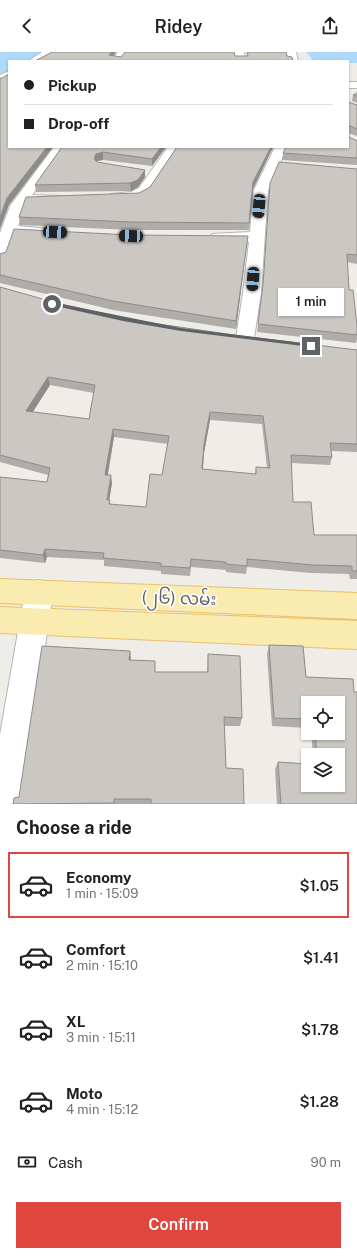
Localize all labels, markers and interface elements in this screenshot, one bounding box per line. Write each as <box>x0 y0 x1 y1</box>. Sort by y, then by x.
icon: back <box>16 15 38 37</box>
icon: share <box>319 15 341 37</box>
text: Ridey <box>155 16 202 37</box>
text: Pickup <box>48 77 97 94</box>
text: Drop-off <box>48 115 109 132</box>
car <box>252 194 266 218</box>
car <box>43 225 67 239</box>
car <box>119 230 143 242</box>
car <box>246 267 260 291</box>
callout: 1 min <box>278 288 344 316</box>
text: 1 min <box>296 294 326 309</box>
route start <box>43 295 61 313</box>
route end <box>302 337 320 355</box>
street label: (၂၆) လမ်း <box>141 586 217 613</box>
map controls <box>301 696 345 792</box>
button: locate <box>301 696 345 740</box>
button: layers <box>301 748 345 792</box>
text: Choose a ride <box>16 817 132 838</box>
icon: car <box>18 867 54 903</box>
text: Economy <box>66 869 131 886</box>
text: $1.05 <box>300 877 339 894</box>
text: 1 min · 15:09 <box>66 886 138 901</box>
icon: car <box>18 939 54 975</box>
text: Comfort <box>66 941 126 958</box>
text: $1.41 <box>303 949 339 966</box>
text: 2 min · 15:10 <box>66 958 138 973</box>
icon: car <box>18 1011 54 1047</box>
text: XL <box>66 1013 85 1030</box>
text: $1.78 <box>301 1021 339 1038</box>
text: 3 min · 15:11 <box>66 1030 136 1045</box>
icon: car <box>18 1083 54 1119</box>
text: Moto <box>66 1085 103 1102</box>
text: $1.28 <box>299 1093 339 1110</box>
text: 4 min · 15:12 <box>66 1102 138 1117</box>
icon: cash <box>16 1151 38 1173</box>
text: Cash <box>48 1154 83 1171</box>
text: 90 m <box>311 1155 341 1170</box>
button: Confirm <box>16 1202 341 1248</box>

